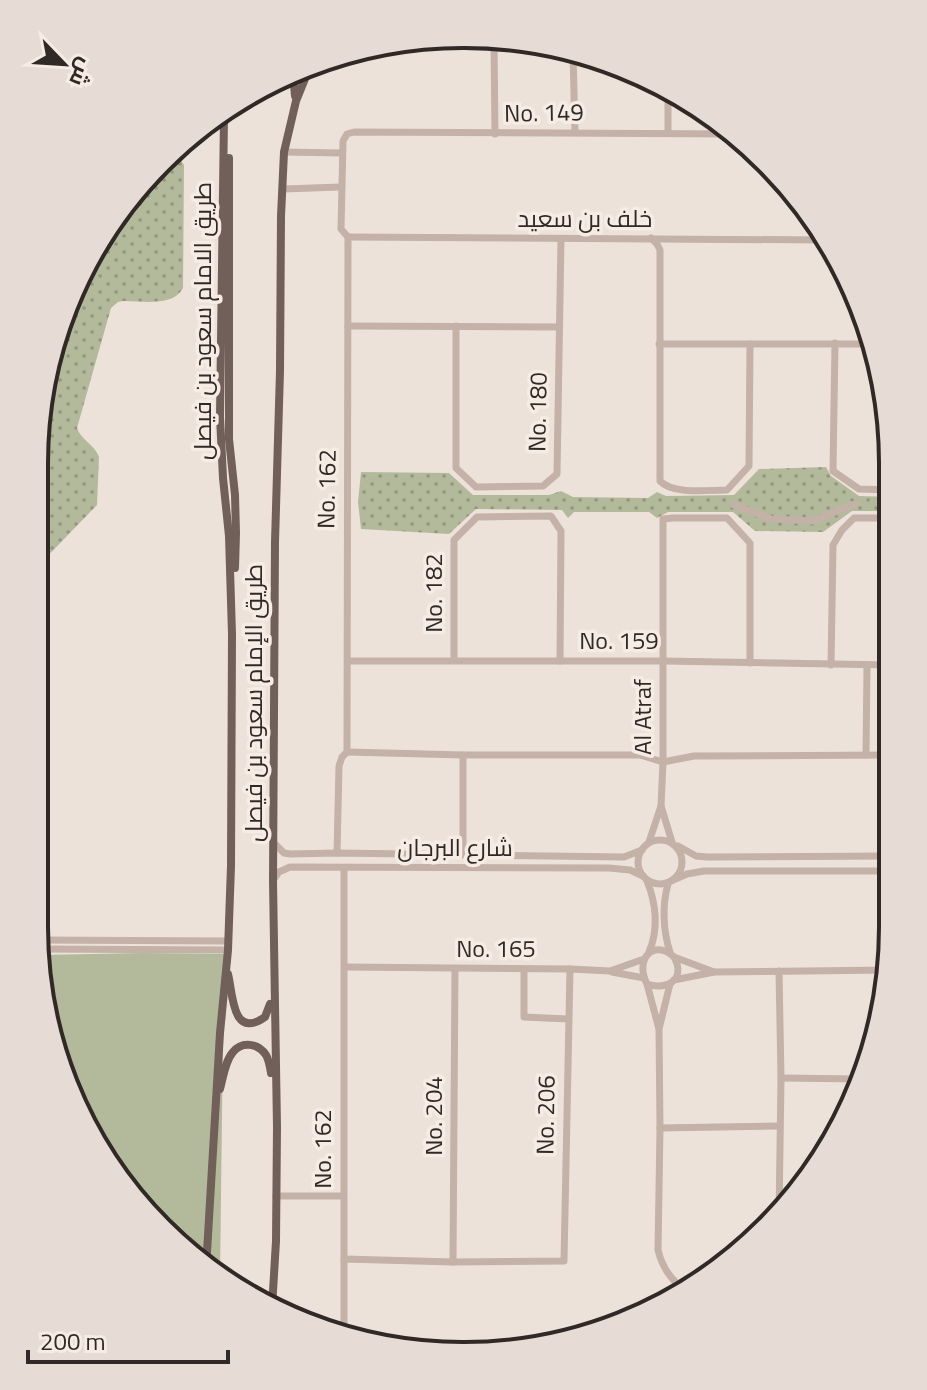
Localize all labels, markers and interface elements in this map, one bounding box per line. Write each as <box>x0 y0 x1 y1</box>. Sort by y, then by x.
north arrow <box>24 24 104 104</box>
text: ش <box>61 52 103 92</box>
street label: No. 149 <box>504 93 584 131</box>
street label: طريق الامام سعود بن فيصل <box>184 182 220 460</box>
street label: خلف بن سعيد <box>518 200 652 236</box>
street label: No. 180 <box>518 372 556 452</box>
street label: No. 162 <box>307 449 345 529</box>
street label: No. 182 <box>415 553 451 633</box>
street label: طريق الإمام سعود بن فيصل <box>235 564 271 842</box>
street label: No. 159 <box>579 622 659 658</box>
street label: Al Atraf <box>624 679 660 755</box>
street label: شارع البرجان <box>397 829 513 865</box>
street label: No. 165 <box>456 930 536 966</box>
street label: No. 206 <box>526 1075 564 1155</box>
street label: No. 204 <box>415 1076 451 1156</box>
street label: No. 162 <box>304 1109 340 1189</box>
scale bar <box>28 1314 228 1364</box>
text: 200 m <box>40 1323 106 1359</box>

